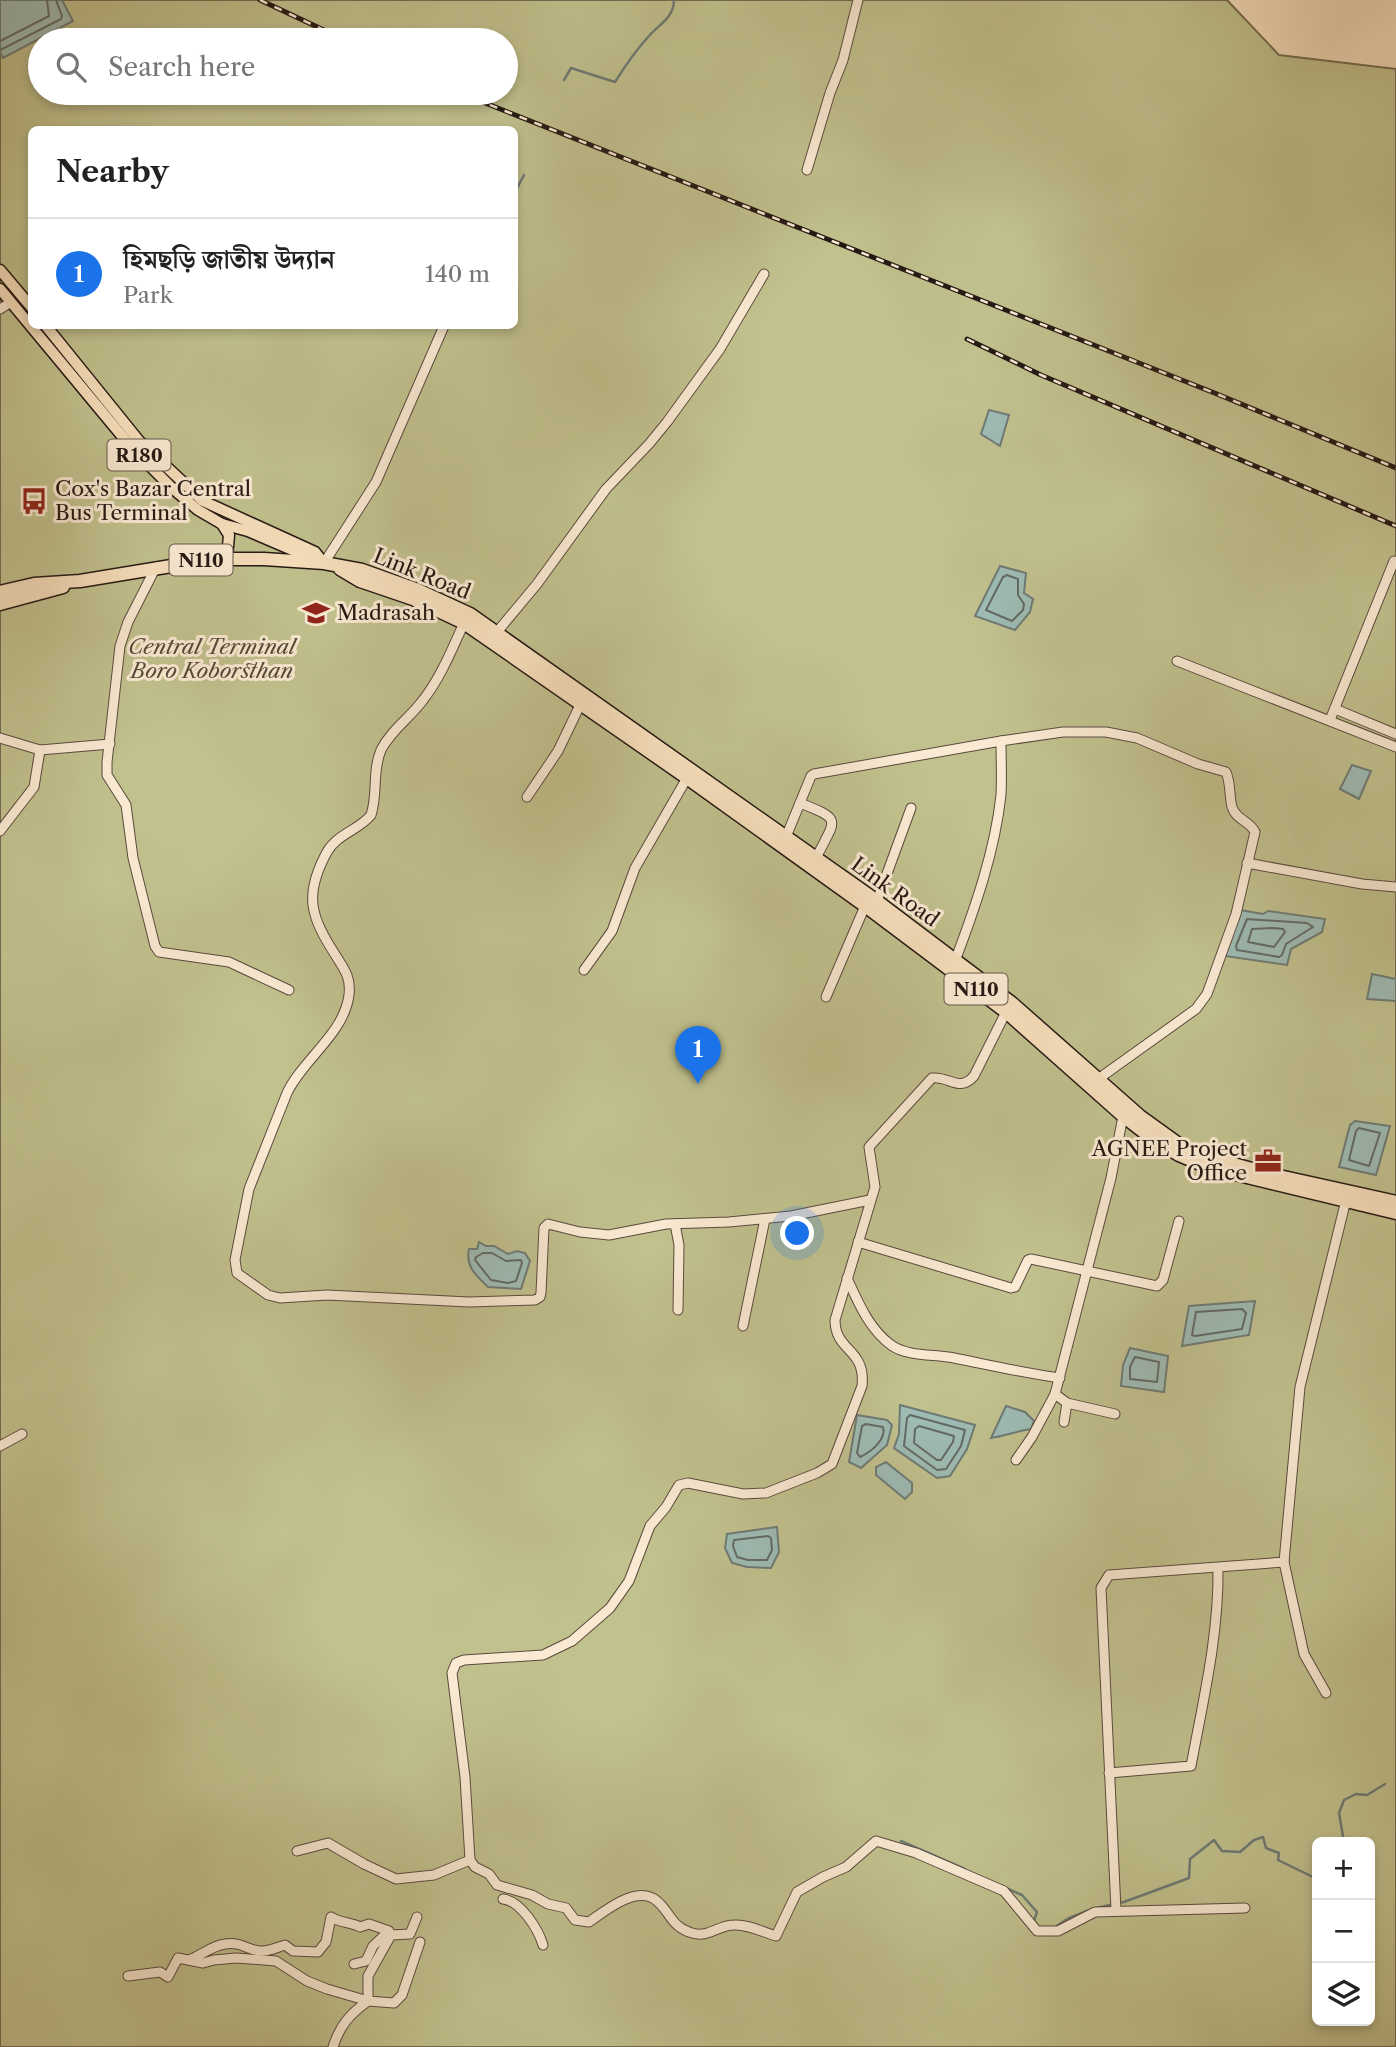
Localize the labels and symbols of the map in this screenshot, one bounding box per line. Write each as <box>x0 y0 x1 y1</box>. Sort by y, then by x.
road number: R180 <box>108 440 170 470</box>
place label: Cox's Bazar Central Bus Terminal <box>55 476 251 525</box>
bus stop icon: Cox's Bazar Central Bus Terminal <box>19 486 49 516</box>
street label: Link Road <box>370 543 475 604</box>
road number: N110 <box>170 544 232 576</box>
school or university icon: Madrasah <box>301 598 331 628</box>
place label: Madrasah <box>337 600 435 625</box>
park label: Central Terminal Boro Koborsthan <box>128 634 298 683</box>
street label: Link Road <box>846 851 944 932</box>
road number: N110 <box>944 973 1007 1004</box>
pin: 1 <box>675 1026 721 1084</box>
place label: AGNEE Project Office <box>1091 1136 1248 1185</box>
office icon: AGNEE Project Office <box>1253 1146 1283 1176</box>
your location <box>780 1216 814 1250</box>

